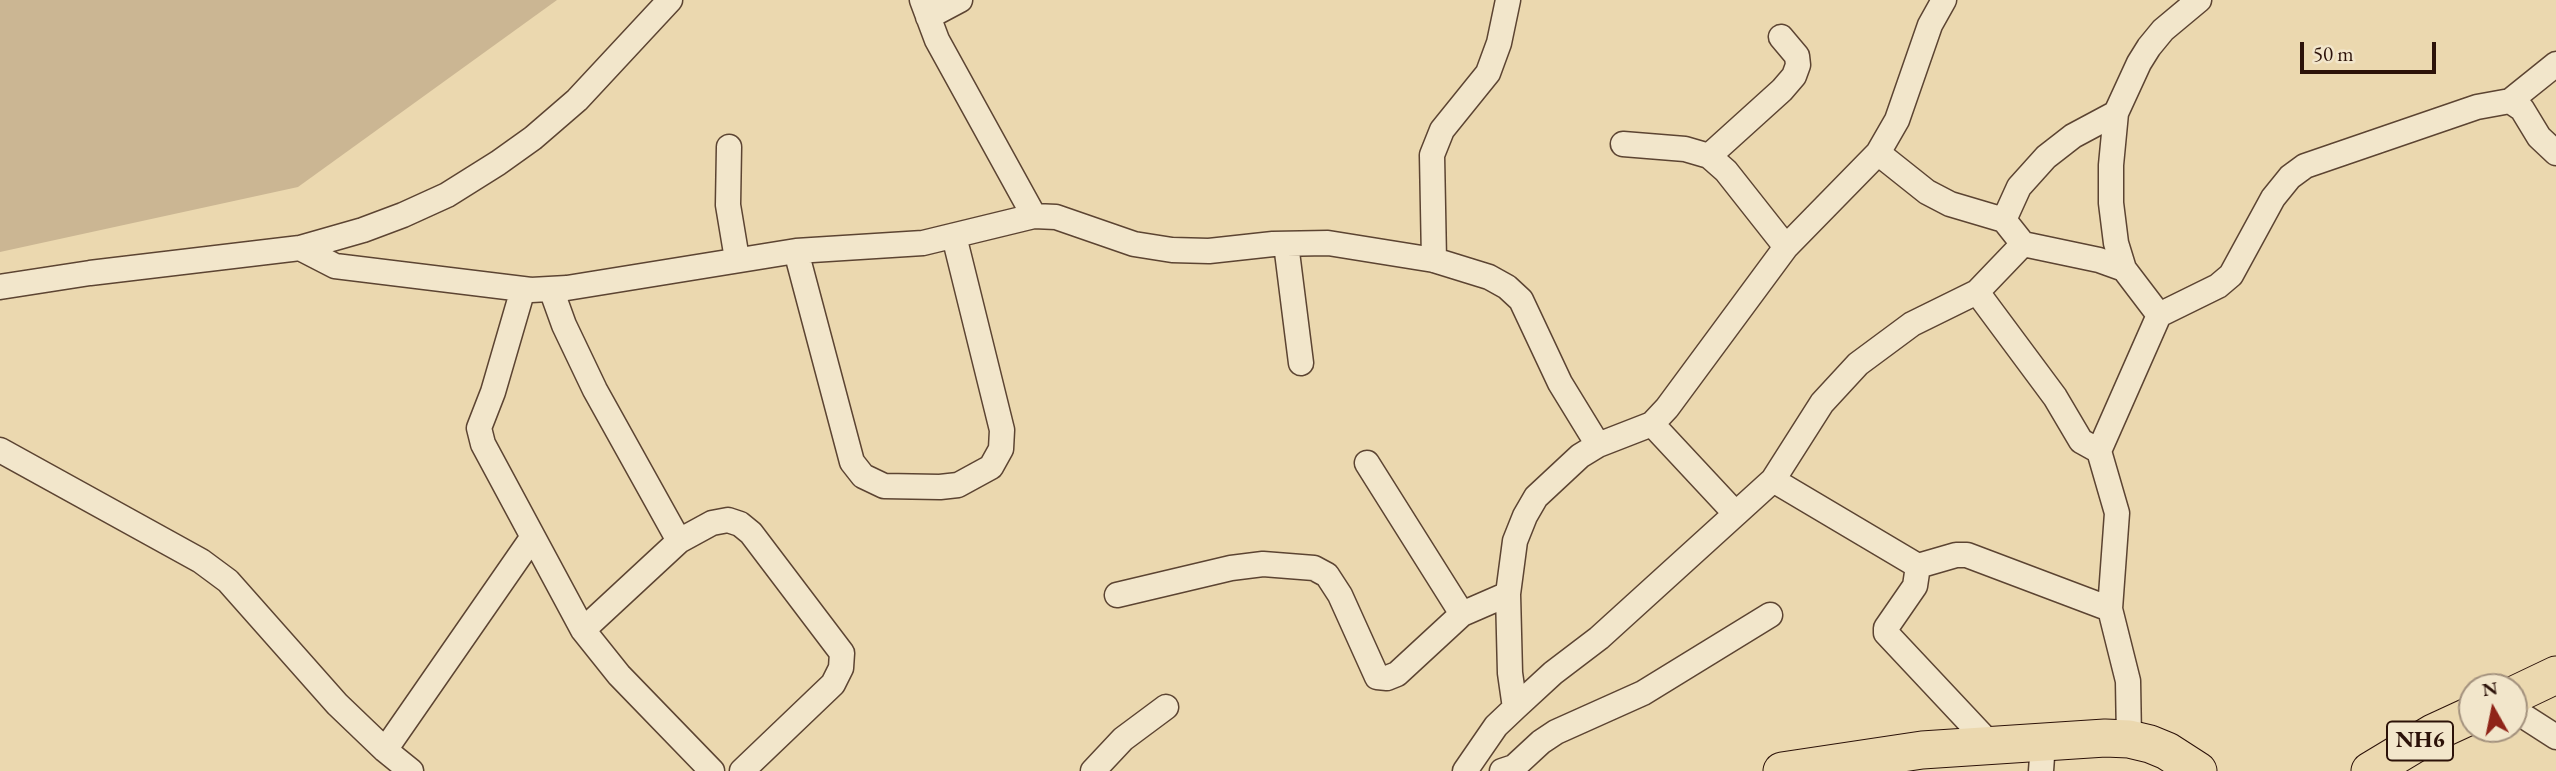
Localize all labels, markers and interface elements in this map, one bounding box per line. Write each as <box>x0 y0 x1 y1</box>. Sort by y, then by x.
scale bar <box>2304 28 2440 72</box>
text: 50 m <box>2313 40 2354 67</box>
north arrow <box>2458 673 2528 743</box>
text: N <box>2480 675 2499 702</box>
road number: NH6 <box>2387 722 2453 761</box>

